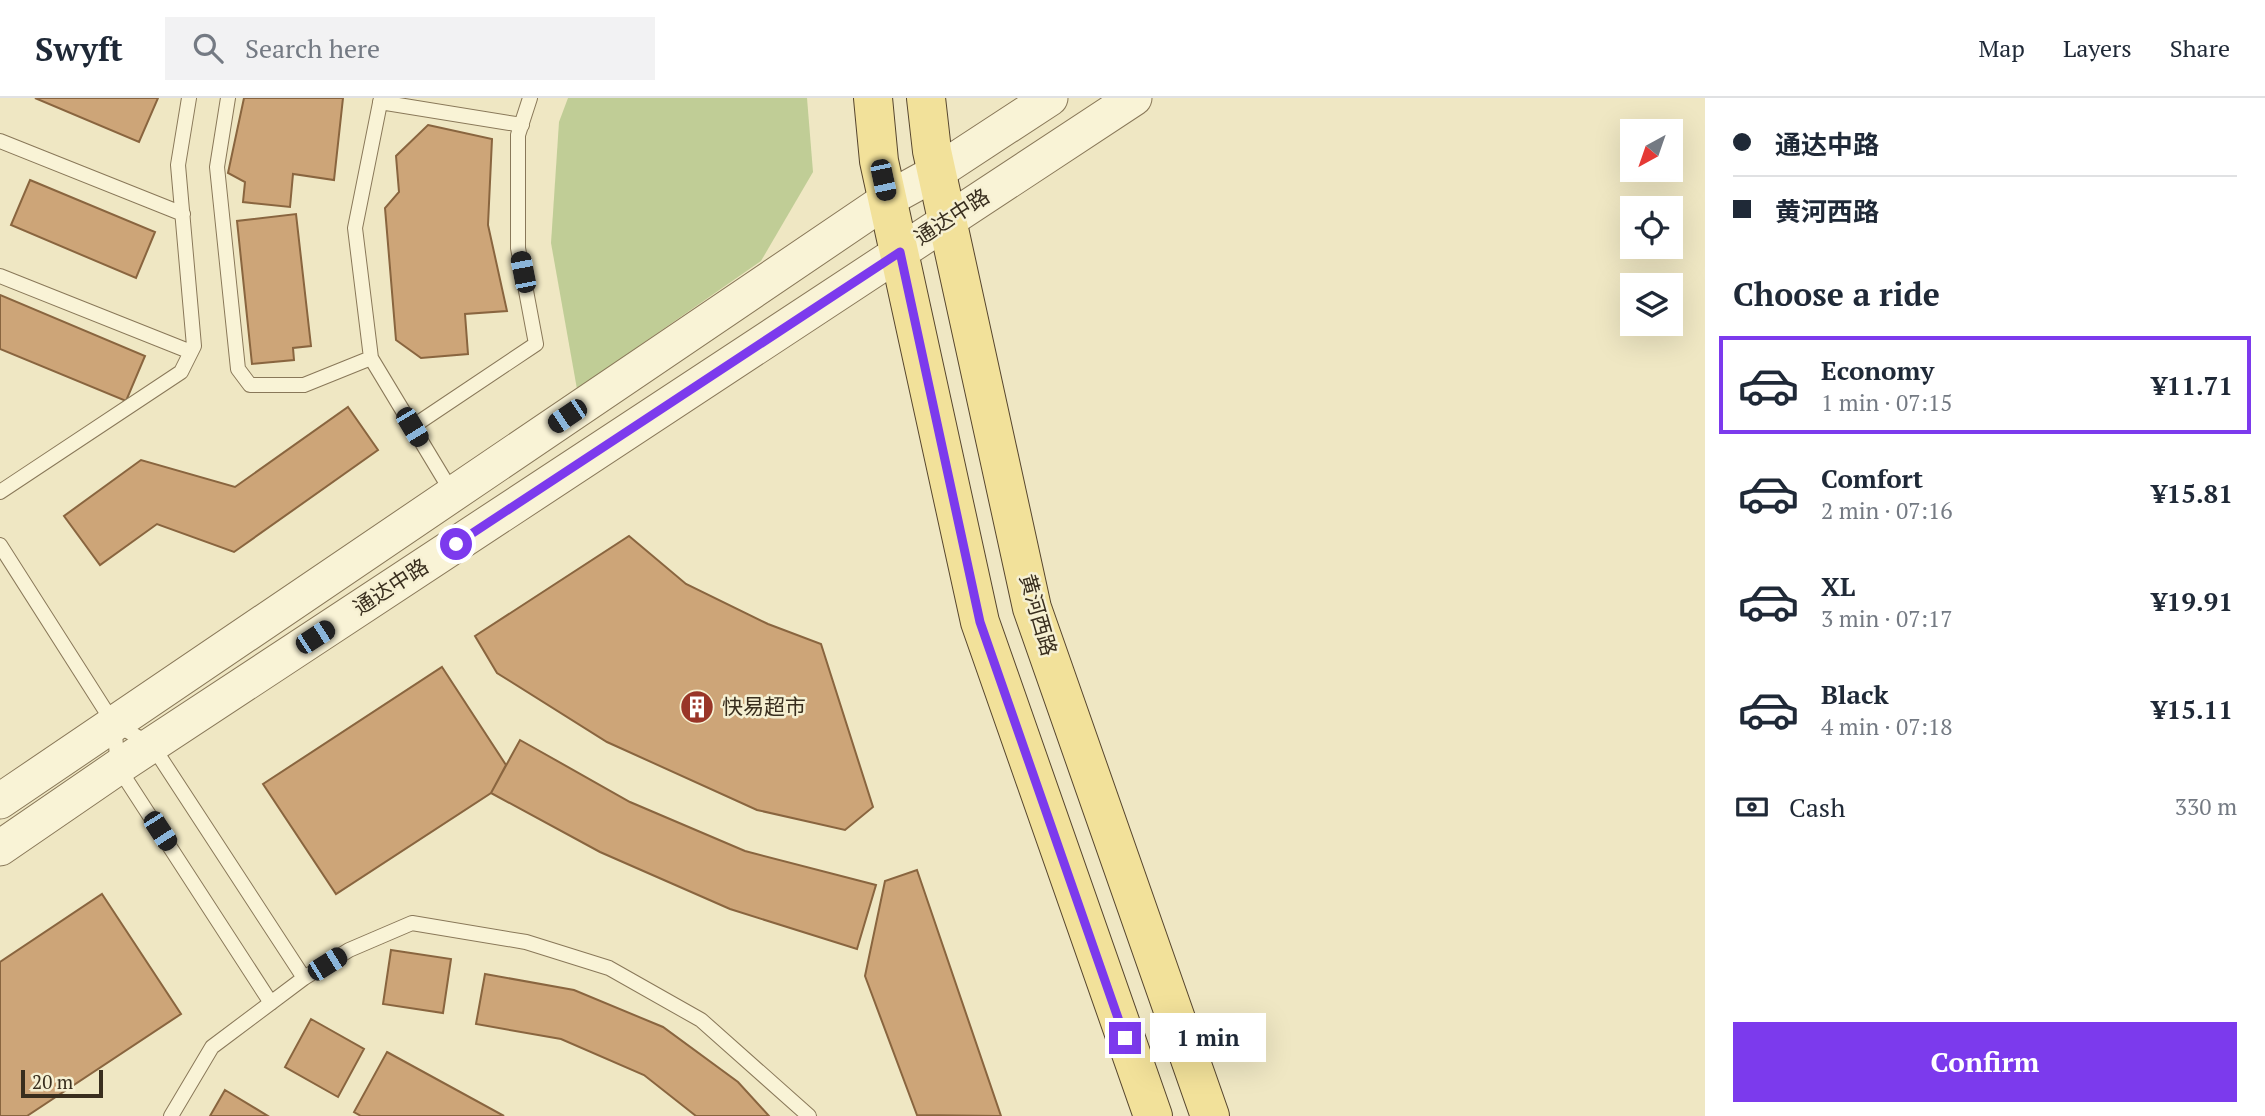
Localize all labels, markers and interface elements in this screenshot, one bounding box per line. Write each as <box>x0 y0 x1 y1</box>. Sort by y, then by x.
search box <box>165 17 655 80</box>
text: Swyft <box>35 27 123 70</box>
icon: search <box>189 29 227 67</box>
text: Search here <box>245 31 380 65</box>
text: Map <box>1978 32 2025 64</box>
text: Layers <box>2063 32 2132 64</box>
text: Share <box>2170 32 2230 64</box>
north arrow <box>1620 119 1684 182</box>
map controls <box>1620 119 1683 336</box>
text: 通达中路 <box>1775 127 1879 161</box>
car <box>869 157 898 203</box>
street label: 通达中路 <box>909 182 994 251</box>
text: 黄河西路 <box>1775 194 1879 228</box>
button: locate <box>1620 196 1683 259</box>
car <box>509 249 538 295</box>
button: layers <box>1620 273 1683 336</box>
text: Choose a ride <box>1733 273 1940 315</box>
text: Economy <box>1821 353 1934 387</box>
icon: car <box>1737 354 1800 417</box>
text: ¥11.71 <box>2152 368 2233 402</box>
text: 1 min · 07:15 <box>1821 387 1953 418</box>
car <box>544 396 591 436</box>
car <box>393 404 432 450</box>
text: Comfort <box>1821 461 1923 495</box>
icon: car <box>1737 462 1800 525</box>
text: ¥15.81 <box>2152 476 2233 510</box>
text: 2 min · 07:16 <box>1821 495 1953 526</box>
route start <box>440 528 472 560</box>
street label: 通达中路 <box>348 552 433 621</box>
text: XL <box>1821 569 1855 603</box>
street label: 黄河西路 <box>1014 570 1064 659</box>
icon: car <box>1737 570 1800 633</box>
text: ¥19.91 <box>2152 584 2233 618</box>
text: 3 min · 07:17 <box>1821 603 1953 634</box>
car <box>292 617 339 657</box>
text: Black <box>1821 677 1889 711</box>
icon: car <box>1737 678 1800 741</box>
building icon: 快易超市 <box>678 688 716 726</box>
place label: 快易超市 <box>722 692 806 720</box>
text: ¥15.11 <box>2152 692 2233 726</box>
text: 4 min · 07:18 <box>1821 711 1953 742</box>
icon: cash <box>1733 788 1771 826</box>
text: Cash <box>1789 790 1845 824</box>
text: 330 m <box>2175 791 2237 822</box>
car <box>140 808 181 854</box>
car <box>304 944 351 984</box>
callout: 1 min <box>1150 1014 1265 1062</box>
route end <box>1109 1022 1141 1054</box>
text: 1 min <box>1177 1022 1239 1053</box>
button: Confirm <box>1733 1022 2237 1102</box>
scale bar <box>21 1067 103 1099</box>
text: 20 m <box>32 1069 73 1094</box>

